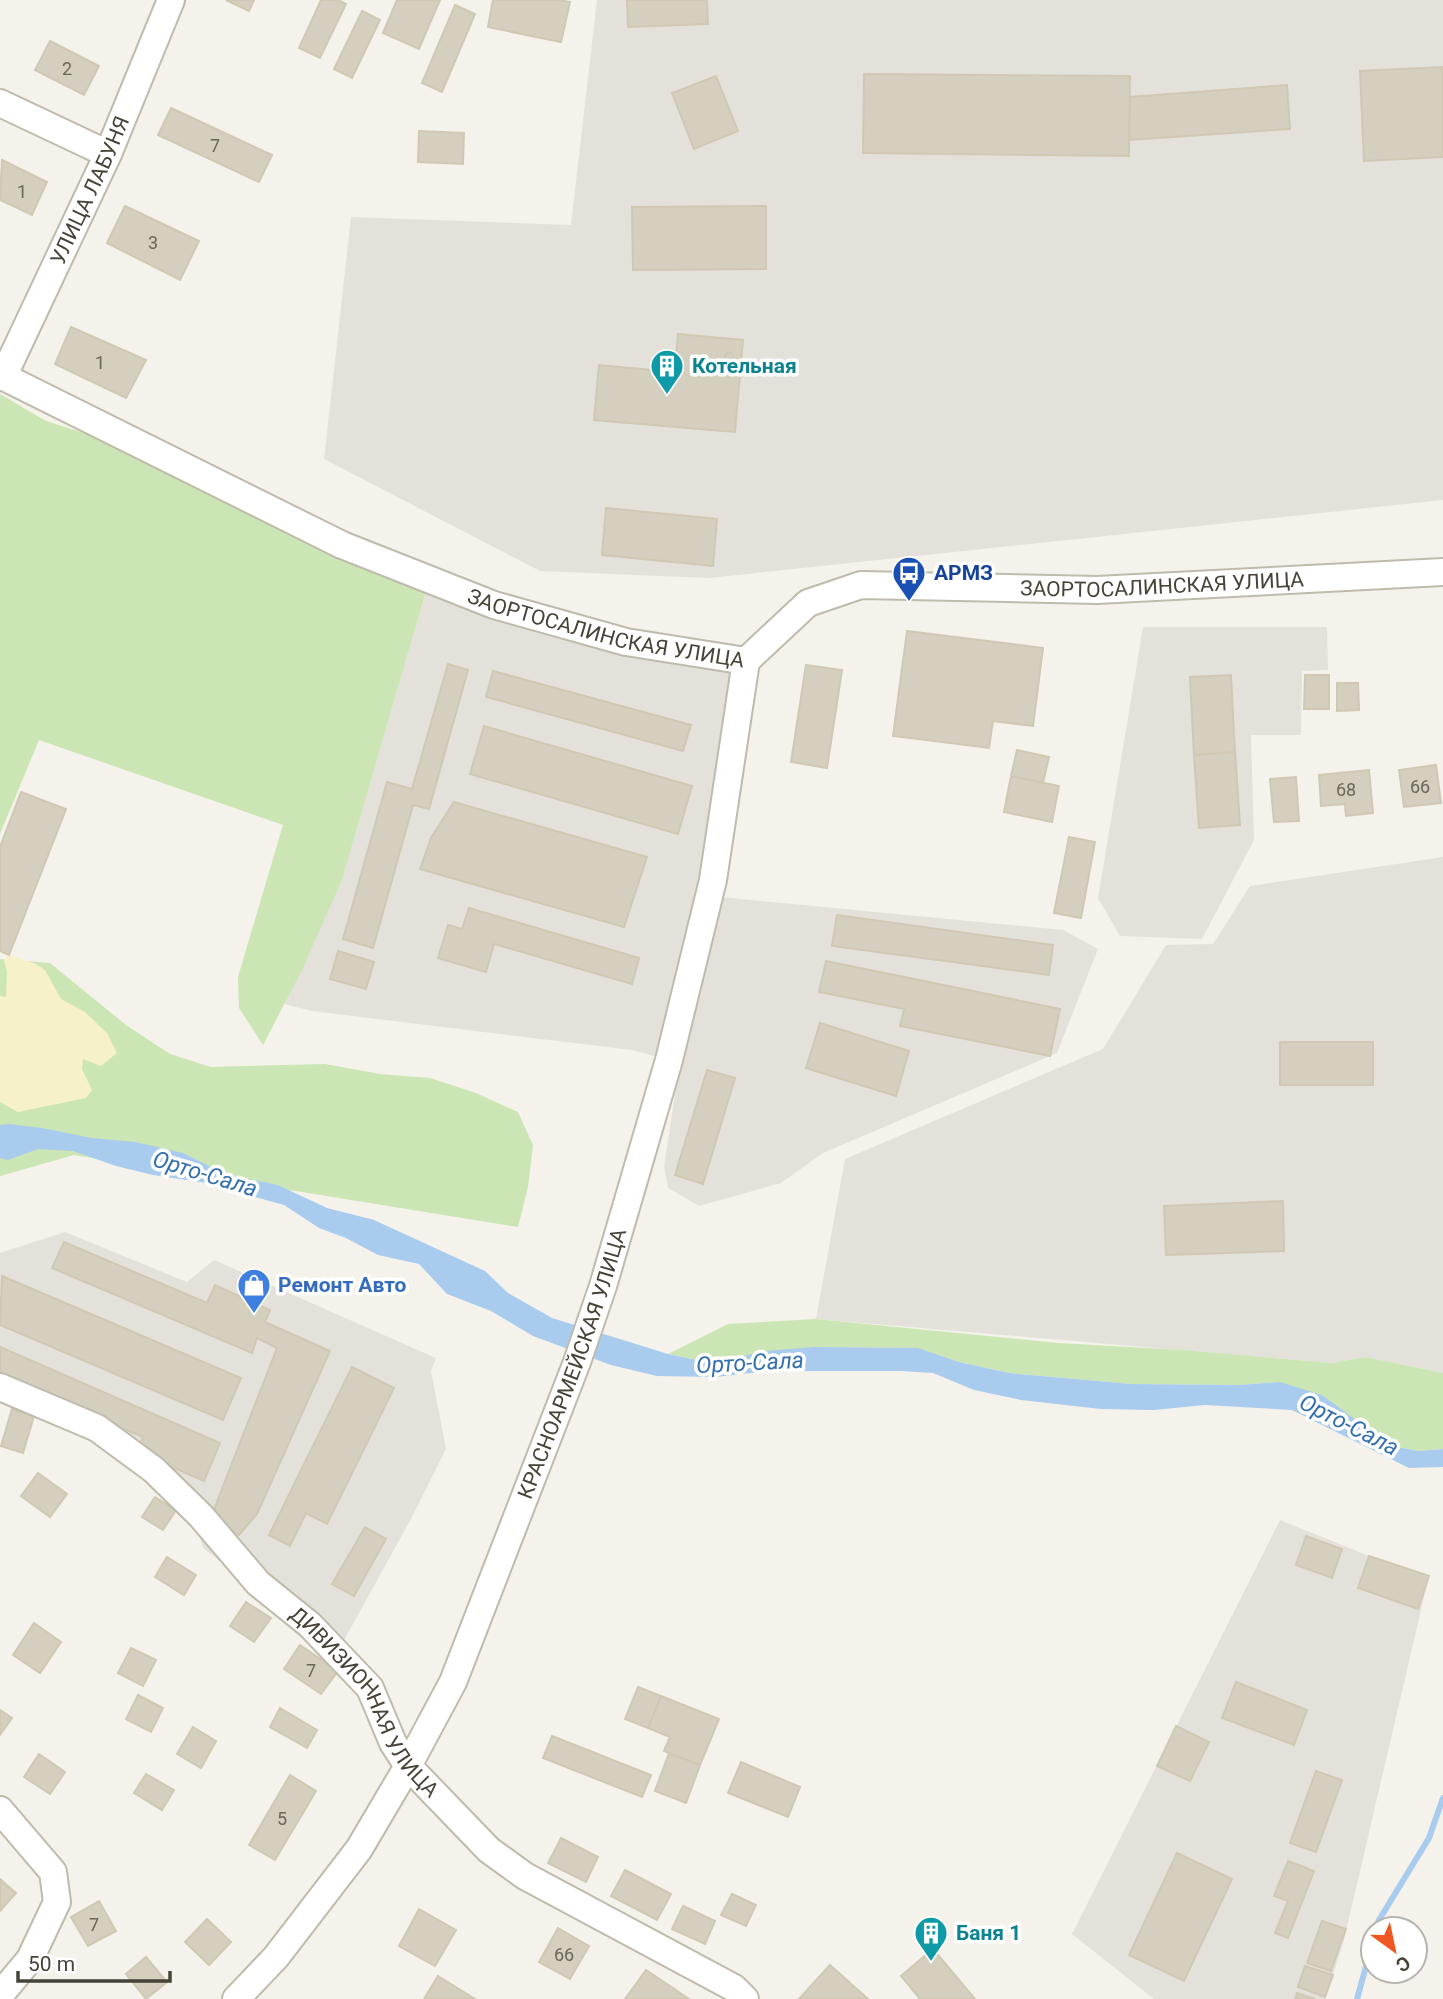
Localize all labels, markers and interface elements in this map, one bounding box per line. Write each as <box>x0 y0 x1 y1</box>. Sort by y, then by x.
house number: 2 <box>62 58 72 79</box>
street label: УЛИЦА ЛАБУНЯ <box>46 113 134 268</box>
house number: 7 <box>210 135 220 156</box>
house number: 1 <box>17 181 27 202</box>
house number: 3 <box>148 232 158 253</box>
building icon: Котельная <box>648 347 686 396</box>
house number: 1 <box>95 352 105 373</box>
place label: Котельная <box>692 354 797 378</box>
bus stop icon: АРМЗ <box>890 554 928 603</box>
place label: АРМЗ <box>934 561 993 585</box>
street label: ЗАОРТОСАЛИНСКАЯ УЛИЦА <box>1020 567 1305 602</box>
street label: ЗАОРТОСАЛИНСКАЯ УЛИЦА <box>464 584 746 673</box>
house number: 66 <box>1410 776 1430 797</box>
house number: 68 <box>1336 779 1356 800</box>
water label: Орто-Сала <box>149 1145 261 1203</box>
street label: КРАСНОАРМЕЙСКАЯ УЛИЦА <box>513 1225 631 1502</box>
shop icon: Ремонт Авто <box>235 1266 273 1315</box>
place label: Ремонт Авто <box>278 1273 407 1297</box>
water label: Орто-Сала <box>695 1347 805 1379</box>
water label: Орто-Сала <box>1295 1388 1403 1462</box>
street label: ДИВИЗИОННАЯ УЛИЦА <box>285 1602 444 1802</box>
house number: 7 <box>306 1660 316 1681</box>
house number: 5 <box>277 1808 287 1829</box>
house number: 7 <box>89 1914 99 1935</box>
building icon: Баня 1 <box>912 1914 950 1963</box>
north arrow <box>1359 1915 1429 1985</box>
place label: Баня 1 <box>956 1921 1021 1945</box>
scale bar <box>18 1940 170 1984</box>
house number: 66 <box>554 1944 574 1965</box>
text: С <box>1392 1951 1414 1977</box>
text: 50 m <box>28 1952 75 1976</box>

